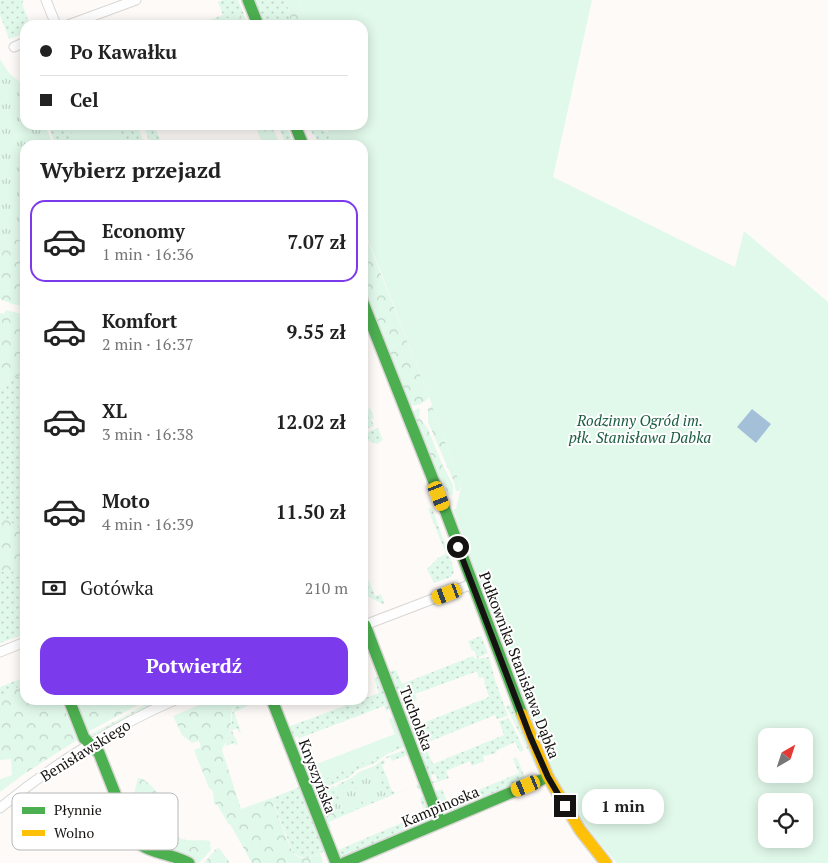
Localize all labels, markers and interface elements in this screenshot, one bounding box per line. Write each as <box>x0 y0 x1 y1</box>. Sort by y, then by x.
text: Po Kawałku <box>70 39 177 64</box>
text: Cel <box>70 87 99 112</box>
text: Wybierz przejazd <box>40 155 221 184</box>
text: Economy <box>102 218 185 243</box>
icon: car <box>42 219 87 264</box>
text: 7.07 zł <box>288 229 346 254</box>
text: 1 min · 16:36 <box>102 243 194 265</box>
text: Komfort <box>102 308 177 333</box>
icon: car <box>42 309 87 354</box>
text: 9.55 zł <box>287 319 346 344</box>
text: 2 min · 16:37 <box>102 333 194 355</box>
text: XL <box>102 398 127 423</box>
icon: car <box>42 399 87 444</box>
text: 12.02 zł <box>276 409 346 434</box>
park label: Rodzinny Ogród im. płk. Stanisława Dabka <box>569 410 711 447</box>
text: 3 min · 16:38 <box>102 423 194 445</box>
car <box>426 479 451 513</box>
text: Moto <box>102 488 150 513</box>
icon: car <box>42 489 87 534</box>
text: 11.50 zł <box>276 499 346 524</box>
text: 4 min · 16:39 <box>102 513 194 535</box>
route start <box>447 536 469 558</box>
street label: Pułkownika Stanisława Dąbka <box>475 569 565 762</box>
icon: cash <box>40 574 68 602</box>
text: Gotówka <box>80 575 154 600</box>
text: 210 m <box>305 577 348 599</box>
car <box>430 582 463 606</box>
button: Potwierdź <box>40 637 348 695</box>
street label: Tucholska <box>396 683 439 754</box>
street label: Benisławskiego <box>36 714 134 786</box>
north arrow <box>758 728 812 782</box>
map controls <box>758 728 813 848</box>
street label: Knyszyńska <box>295 736 341 816</box>
car <box>509 773 542 799</box>
street label: Kampinoska <box>398 781 482 831</box>
callout: 1 min <box>582 788 665 824</box>
legend <box>12 793 178 850</box>
button: locate <box>758 793 813 848</box>
route end <box>554 795 576 817</box>
text: 1 min <box>601 795 645 817</box>
text: Płynnie <box>54 800 102 819</box>
text: Wolno <box>54 823 94 842</box>

